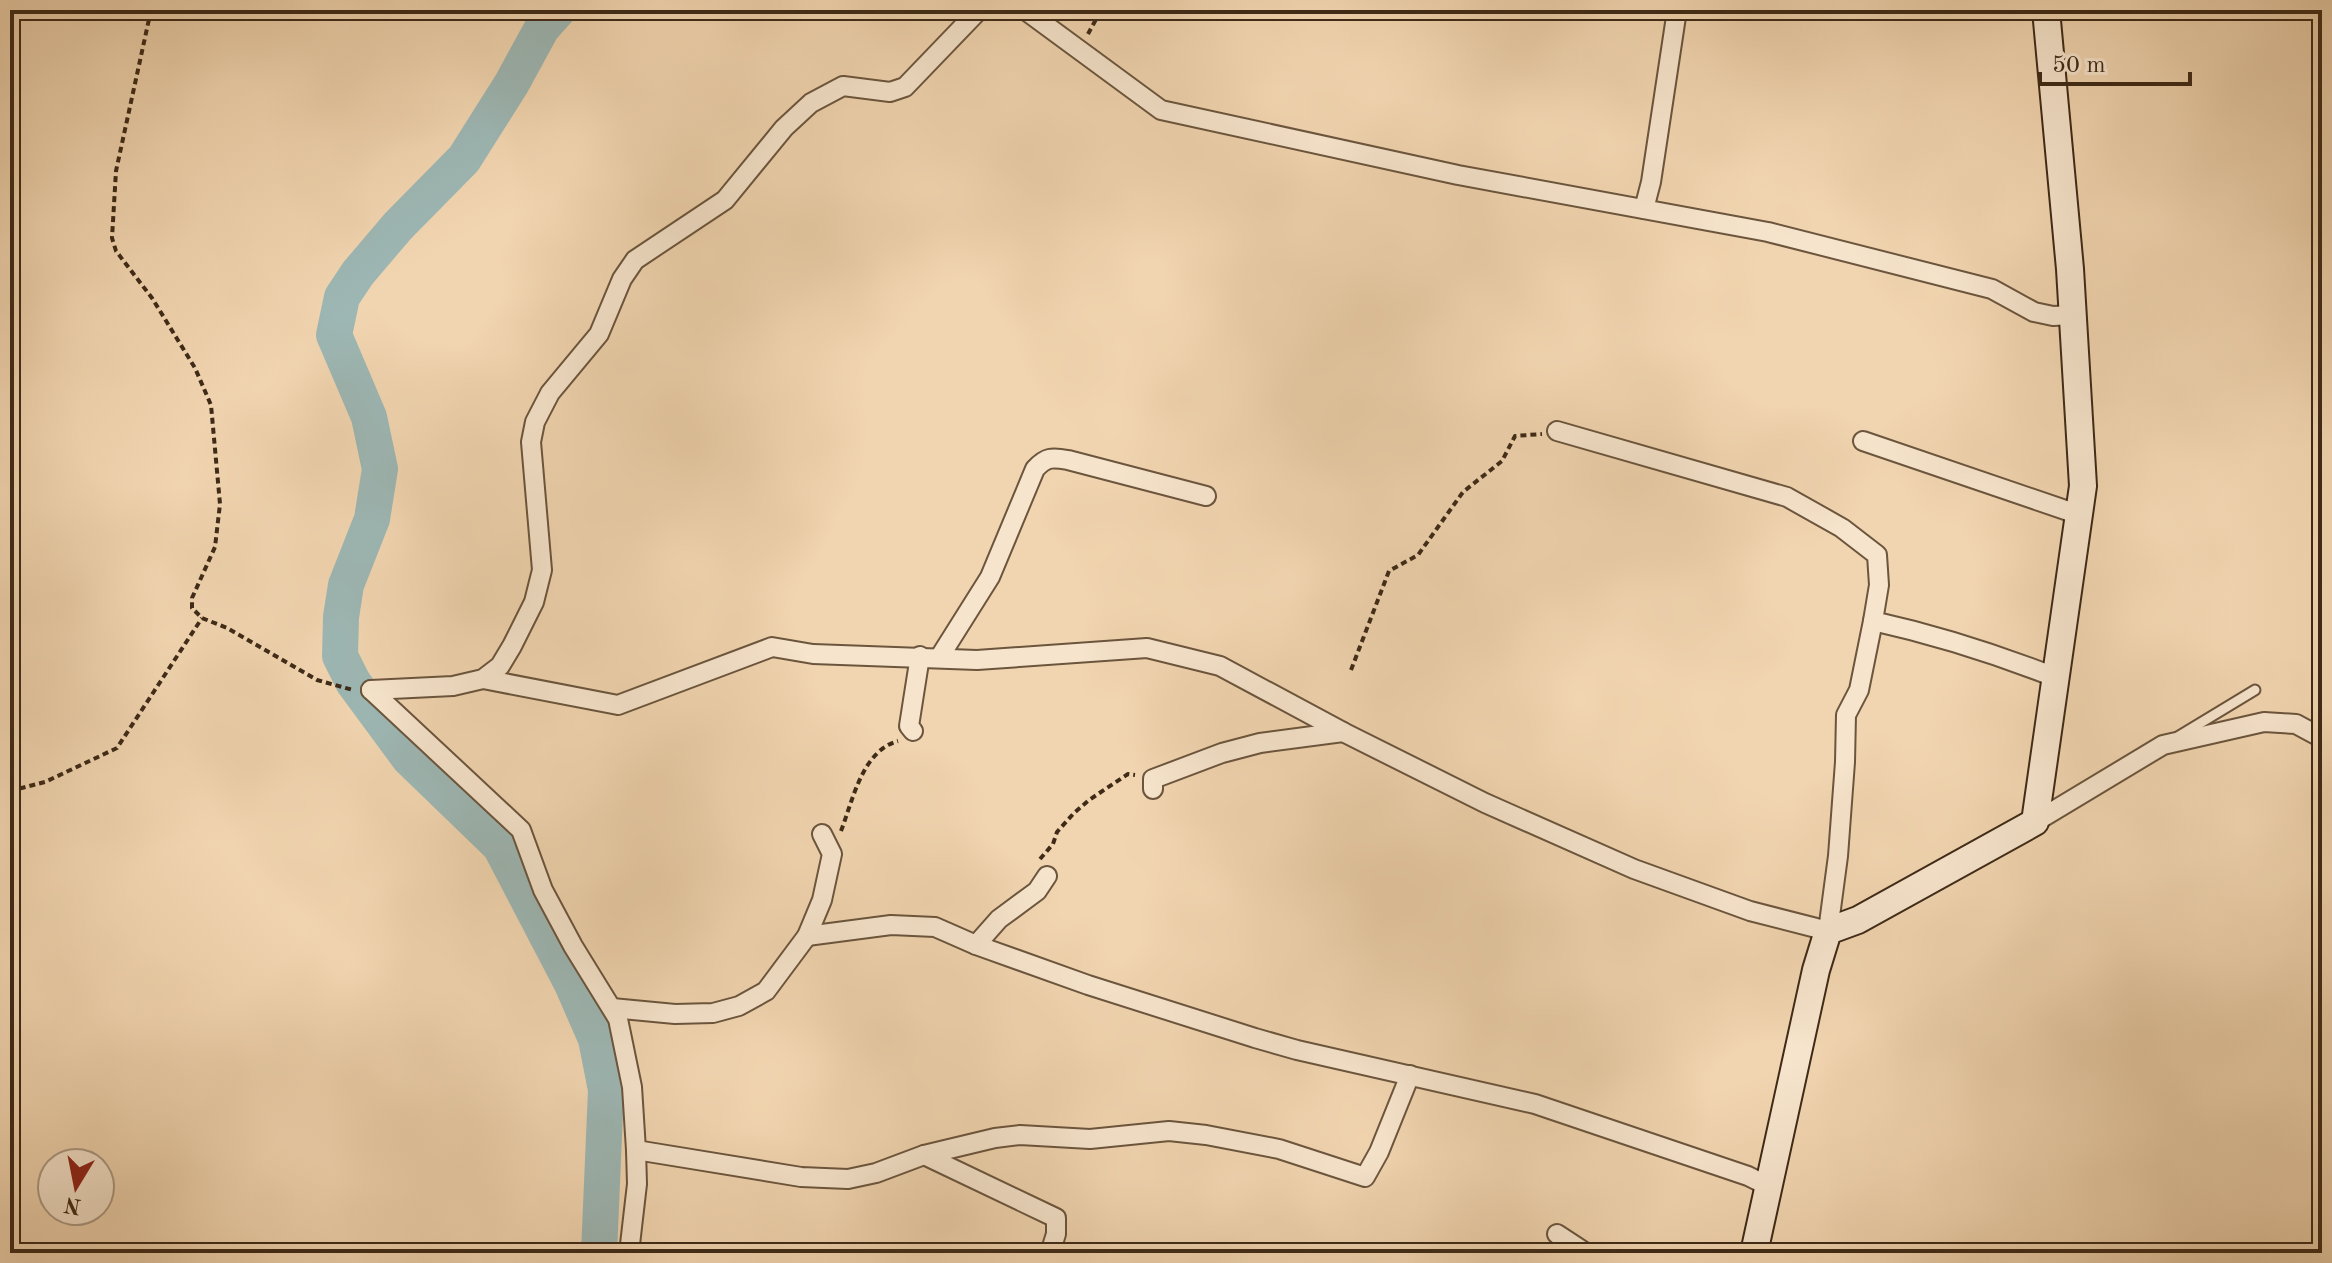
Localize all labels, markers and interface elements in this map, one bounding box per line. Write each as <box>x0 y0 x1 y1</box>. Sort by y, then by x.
scale bar <box>2040 36 2190 86</box>
text: 50 m <box>2052 54 2106 78</box>
north arrow <box>36 1147 116 1227</box>
text: N <box>63 1192 83 1217</box>

